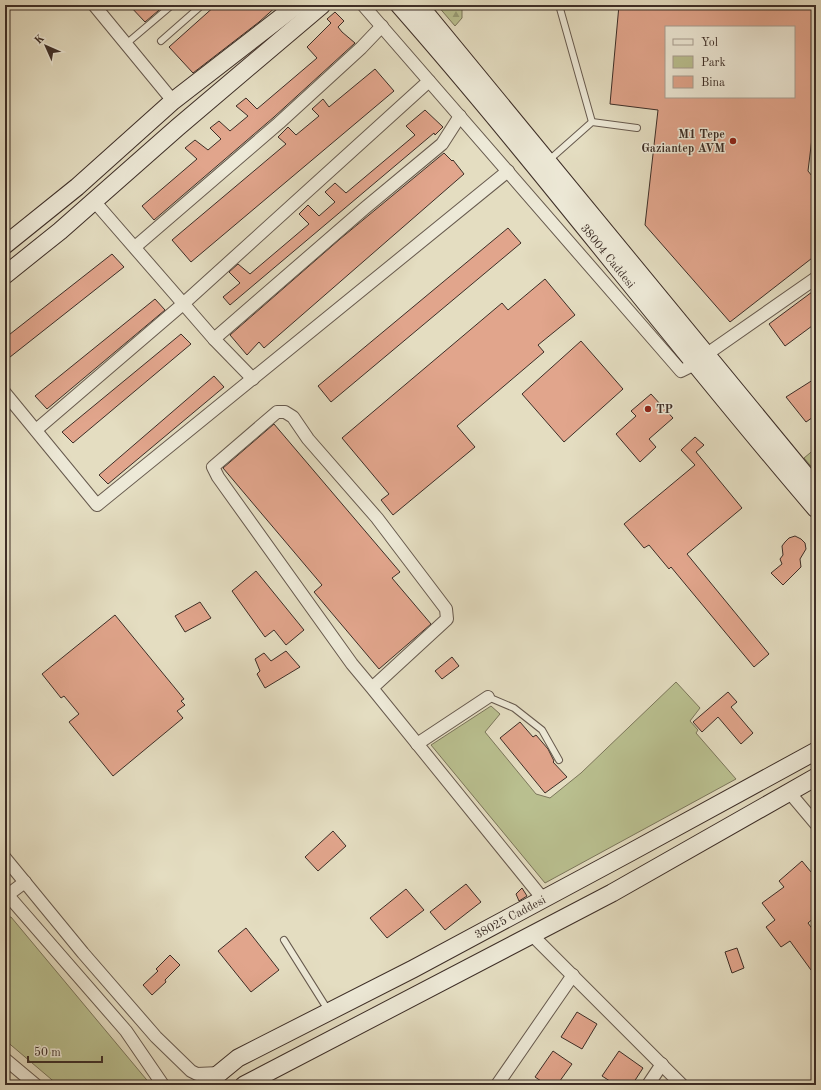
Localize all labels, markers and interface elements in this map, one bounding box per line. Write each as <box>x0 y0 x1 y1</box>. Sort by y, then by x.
north arrow <box>26 26 66 66</box>
legend <box>665 26 795 98</box>
text: K <box>33 33 47 47</box>
text: Yol <box>701 37 718 49</box>
text: Park <box>701 57 726 69</box>
text: Bina <box>701 77 725 89</box>
place label: M1 Tepe Gaziantep AVM <box>641 129 725 155</box>
marker: M1 Tepe Gaziantep AVM <box>728 136 738 146</box>
street label: 38004 Caddesi <box>578 222 637 291</box>
marker: TP <box>643 404 653 414</box>
place label: TP <box>656 404 673 416</box>
street label: 38025 Caddesi <box>472 893 548 942</box>
scale bar <box>28 1038 102 1064</box>
text: 50 m <box>34 1046 61 1059</box>

